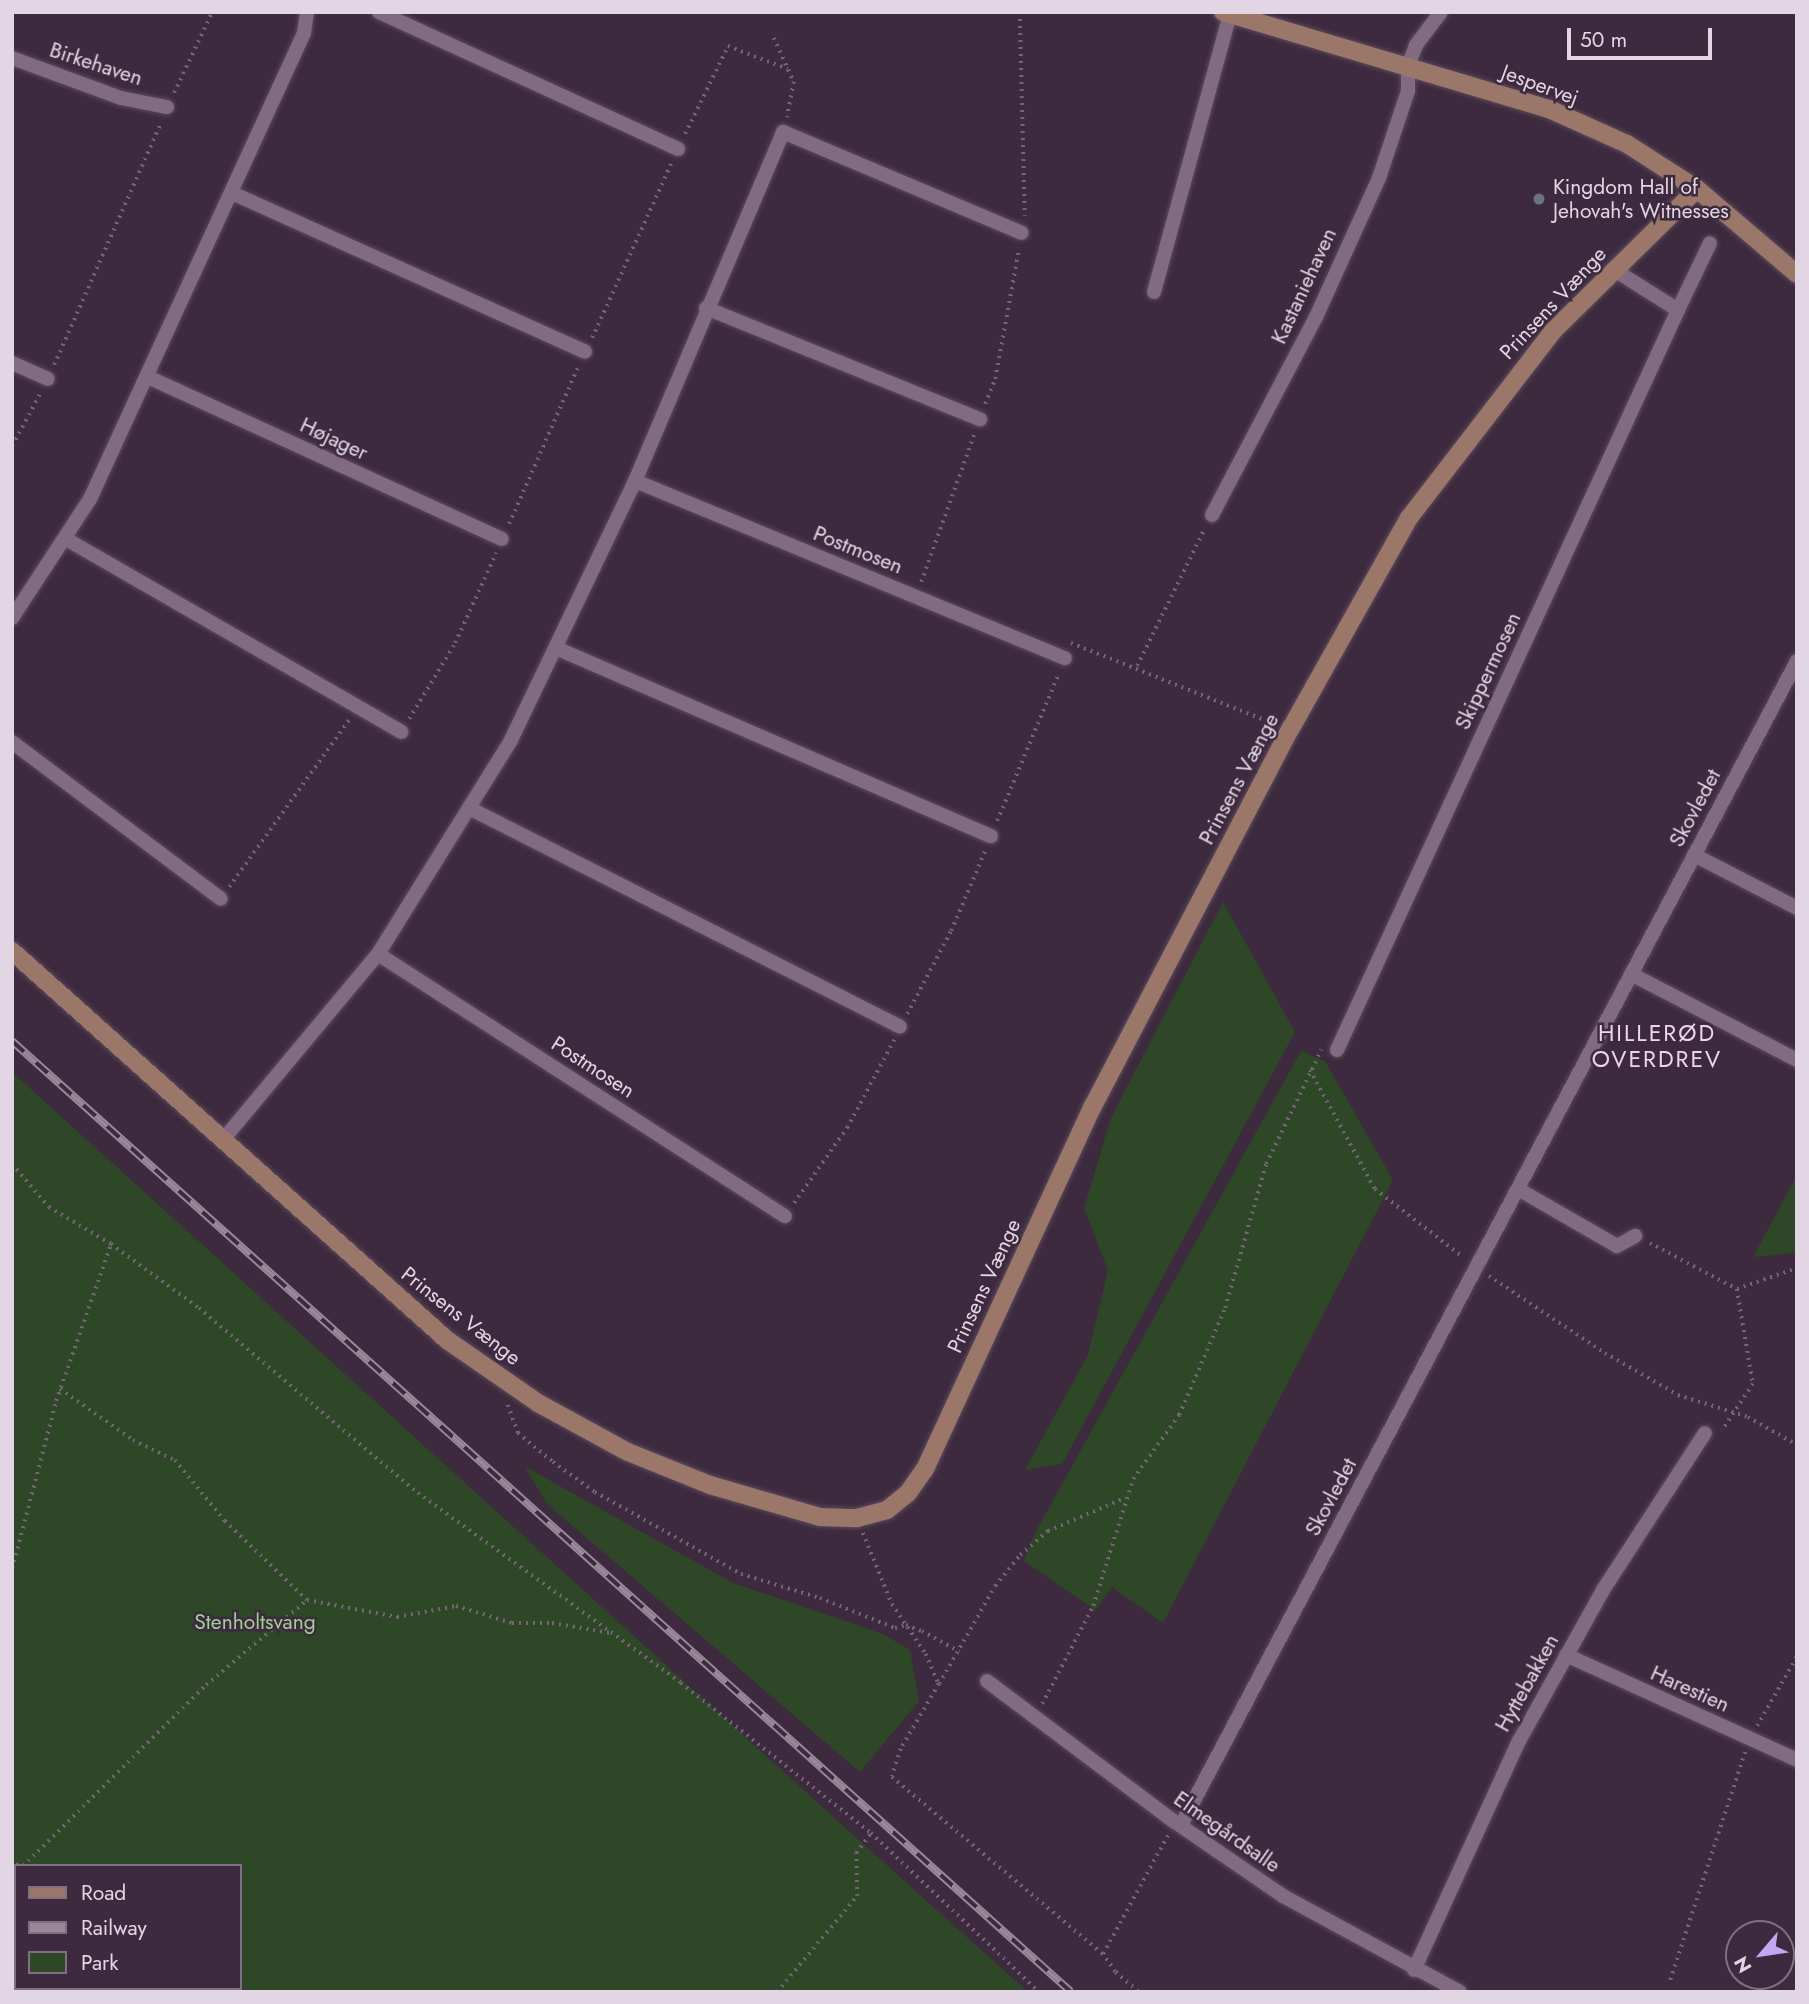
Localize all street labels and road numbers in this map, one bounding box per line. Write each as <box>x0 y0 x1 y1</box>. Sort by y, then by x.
street label: Birkehaven <box>46 37 146 91</box>
street label: Jespervej <box>1498 59 1582 111</box>
street label: Kastaniehaven <box>1266 224 1342 348</box>
street label: Prinsens Vænge <box>1494 241 1612 365</box>
street label: Højager <box>296 412 372 466</box>
street label: Postmosen <box>810 521 906 579</box>
street label: Skippermosen <box>1450 608 1526 734</box>
street label: Prinsens Vænge <box>1194 709 1284 849</box>
street label: Skovledet <box>1664 765 1726 851</box>
street label: Postmosen <box>547 1031 639 1103</box>
street label: Prinsens Vænge <box>942 1215 1026 1357</box>
street label: Prinsens Vænge <box>396 1261 526 1371</box>
street label: Skovledet <box>1300 1454 1362 1540</box>
street label: Hyttebakken <box>1490 1630 1564 1736</box>
street label: Harestien <box>1647 1660 1733 1718</box>
street label: Elmegårdsalle <box>1169 1786 1285 1878</box>

